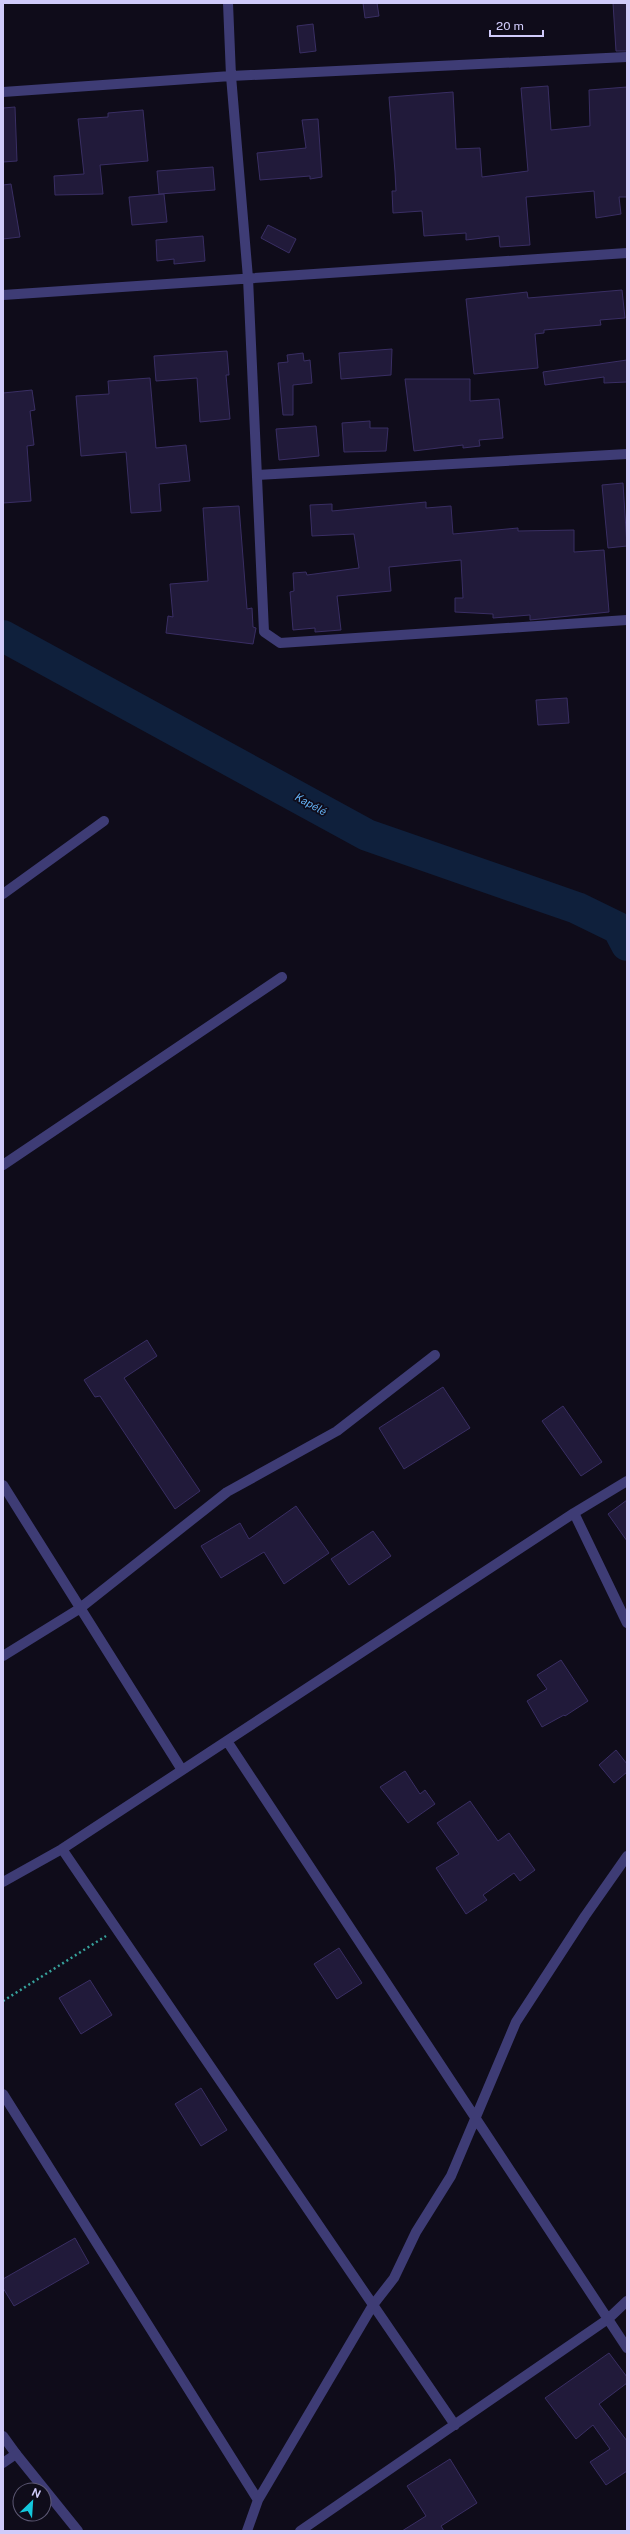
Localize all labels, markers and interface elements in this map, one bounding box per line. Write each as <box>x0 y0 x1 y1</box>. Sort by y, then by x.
scale bar <box>490 12 543 38</box>
text: 20 m <box>496 19 524 33</box>
water label: Kapélé <box>293 790 329 818</box>
north arrow <box>12 2482 52 2522</box>
text: N <box>30 2486 43 2500</box>

